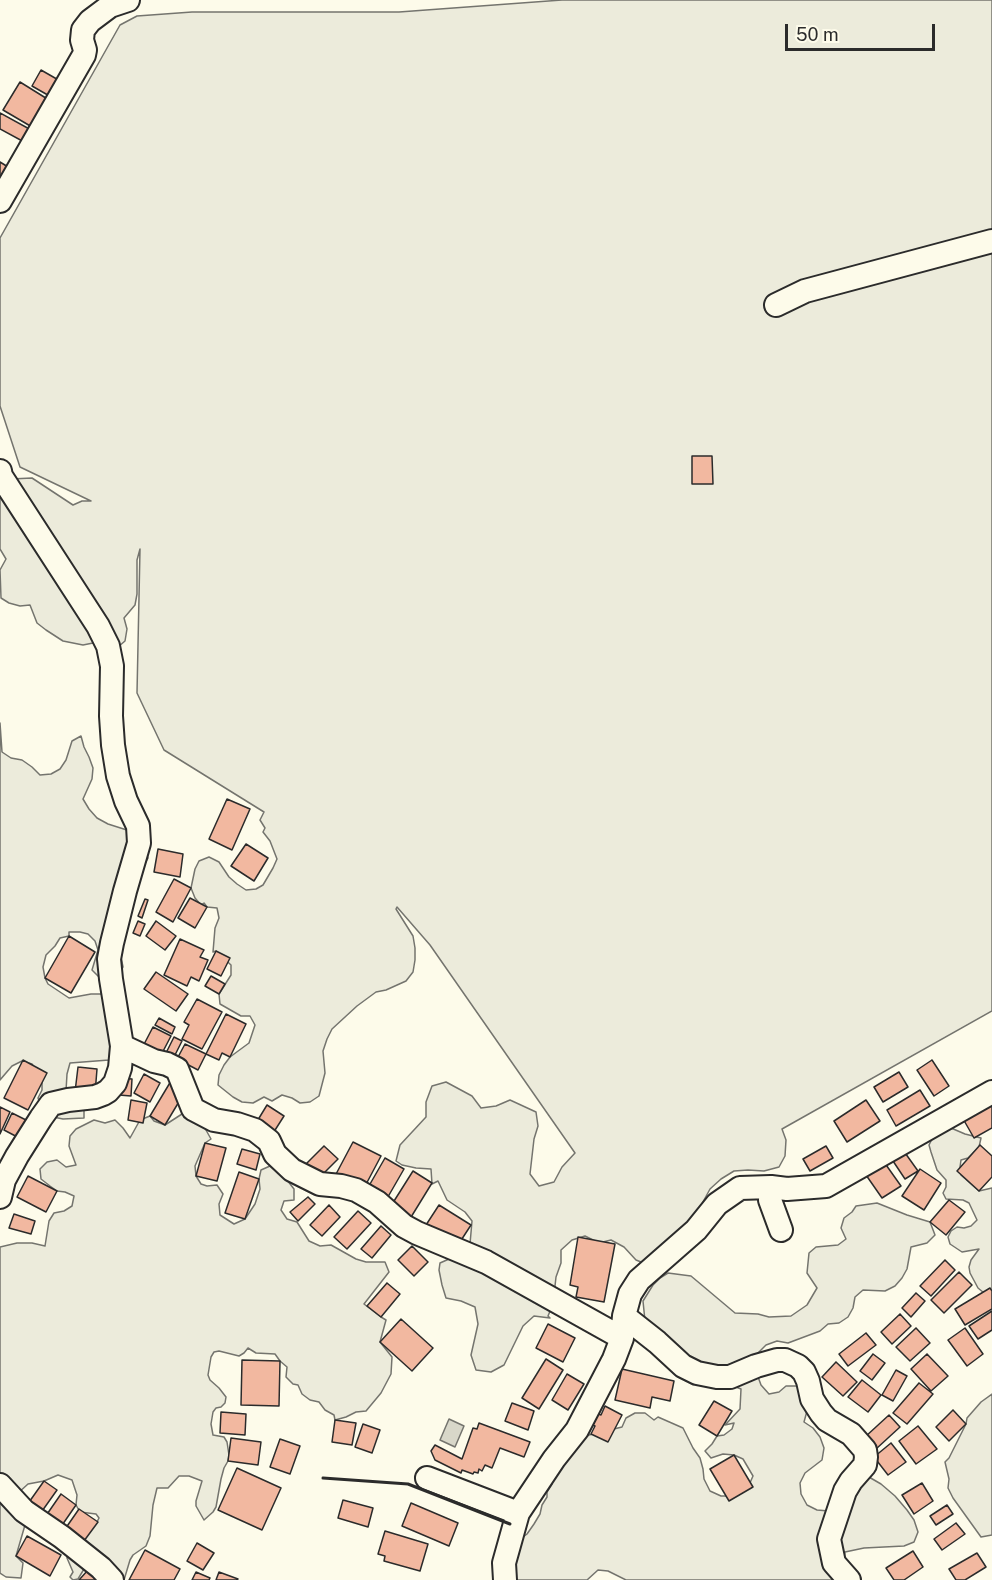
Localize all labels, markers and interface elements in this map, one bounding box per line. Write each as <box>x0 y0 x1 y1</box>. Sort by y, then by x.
scale bar <box>788 12 938 50</box>
text: 50 m <box>796 24 839 45</box>

